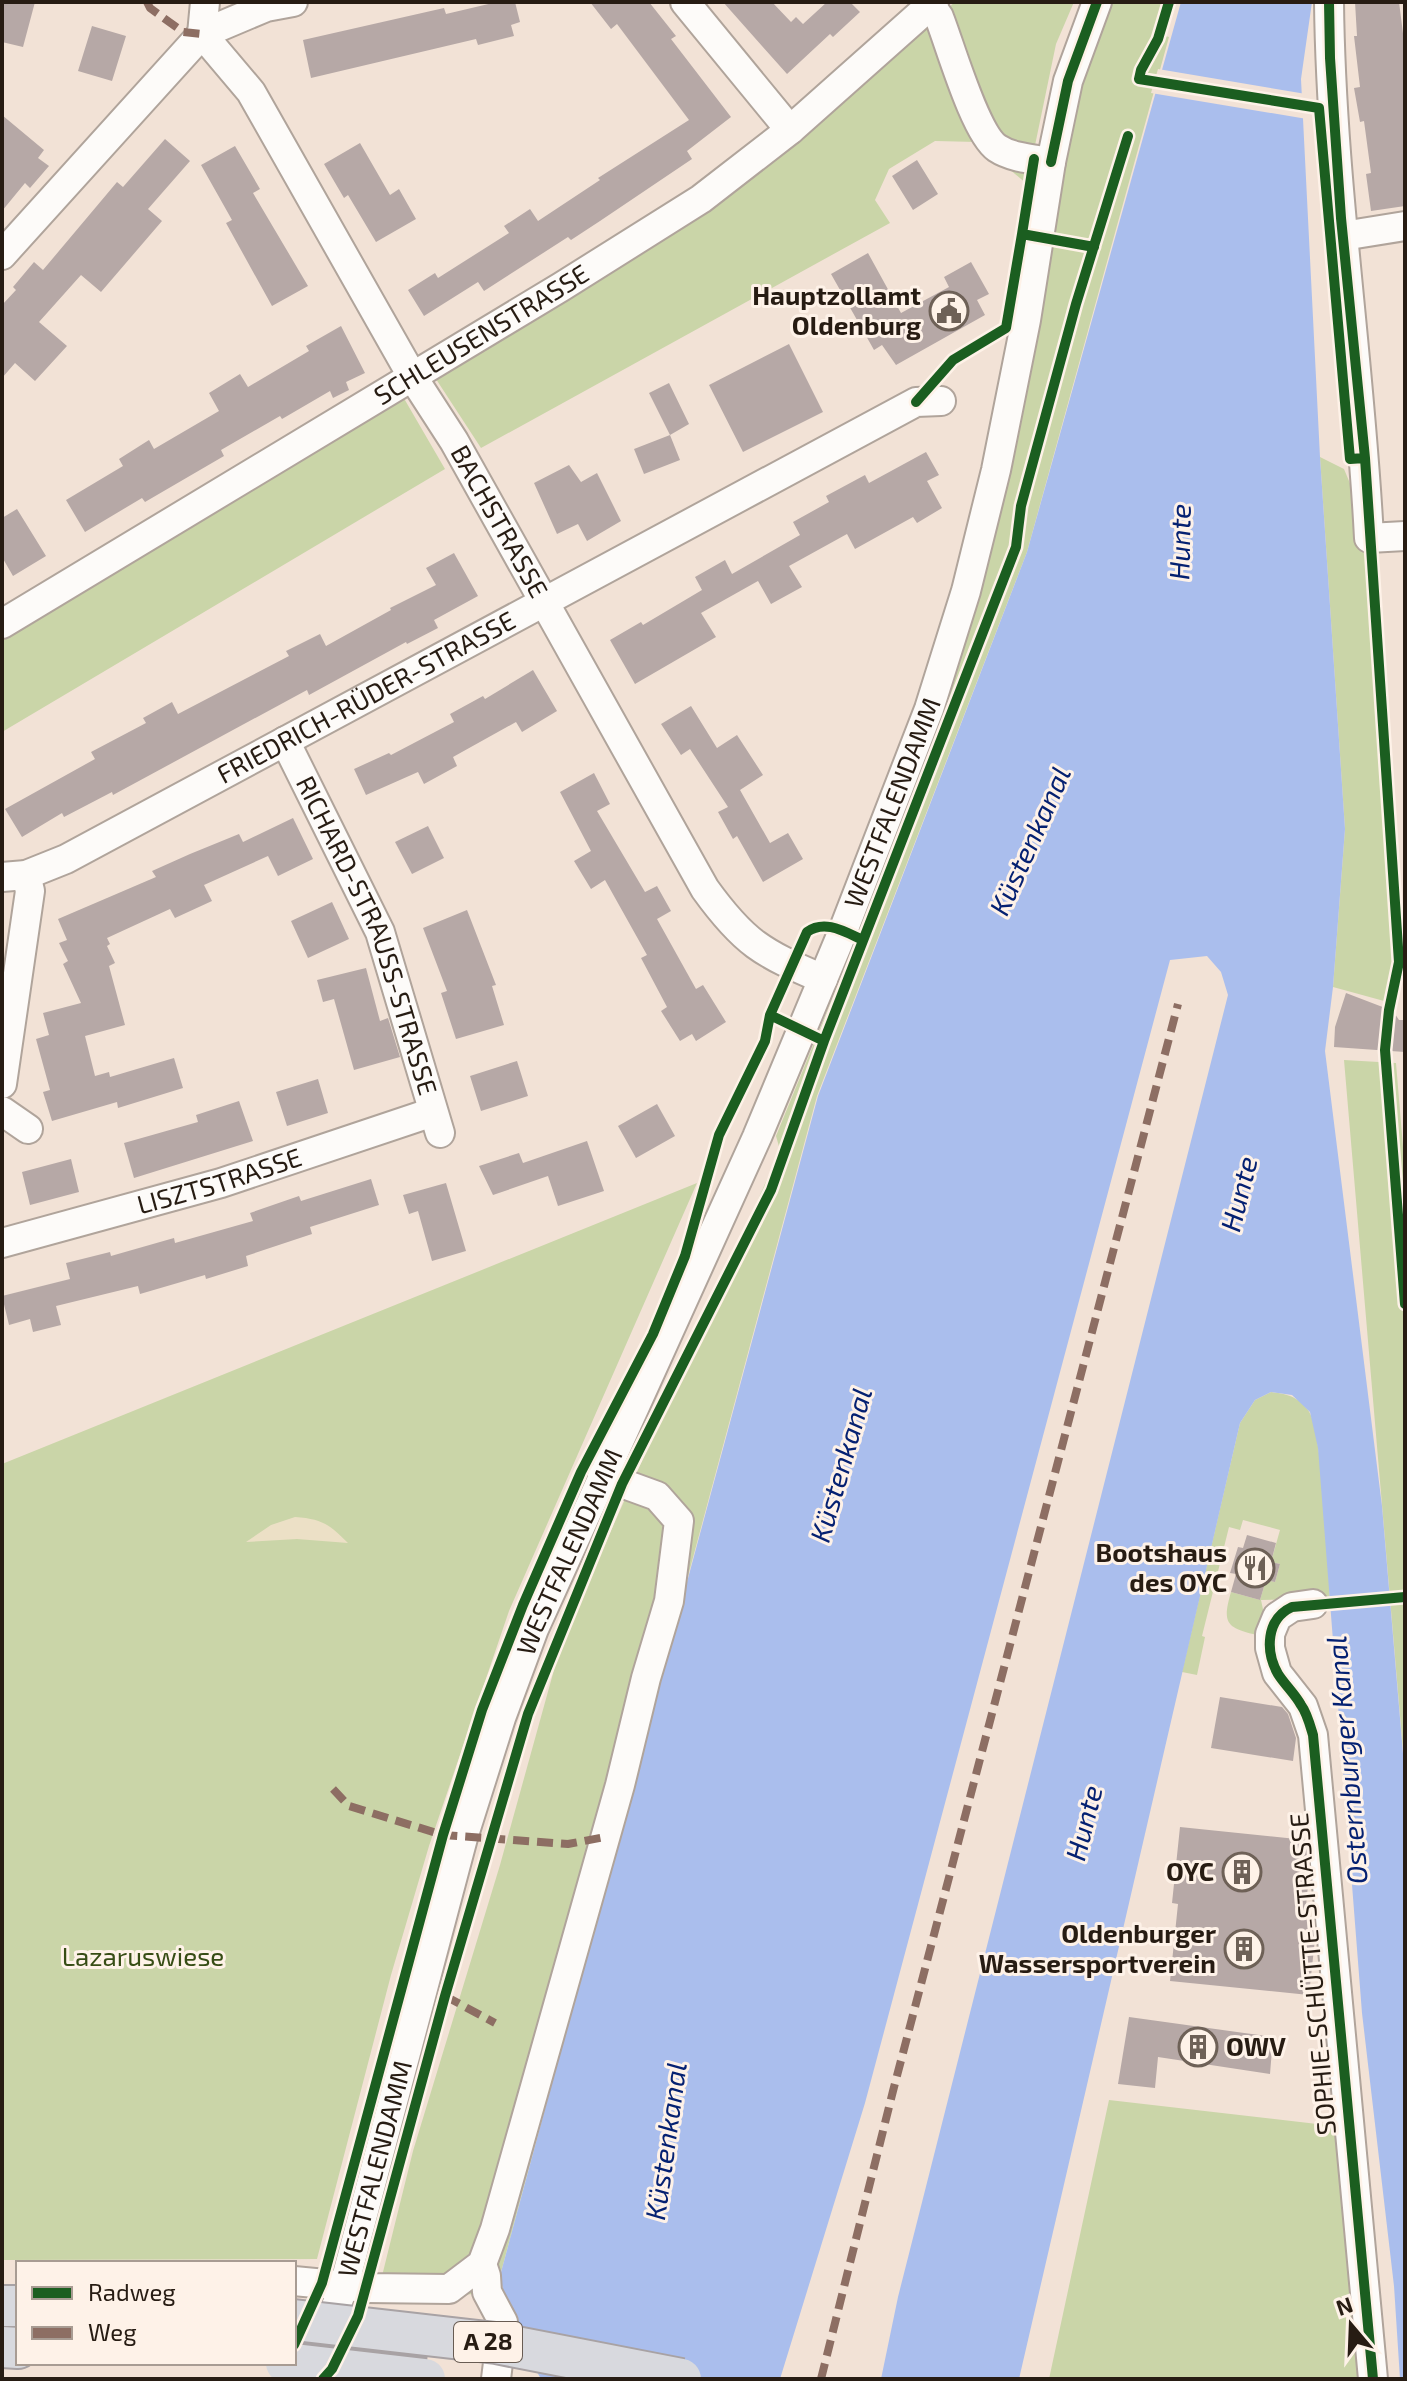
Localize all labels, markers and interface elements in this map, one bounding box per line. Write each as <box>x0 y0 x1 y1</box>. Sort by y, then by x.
street label: SCHLEUSENSTRASSE <box>368 257 594 410</box>
place label: Hauptzollamt Oldenburg <box>752 279 921 340</box>
public building icon: Hauptzollamt Oldenburg <box>928 290 970 332</box>
street label: BACHSTRASSE <box>445 439 555 603</box>
water label: Hunte <box>1161 504 1197 580</box>
street label: FRIEDRICH-RÜDER-STRASSE <box>211 604 520 789</box>
street label: WESTFALENDAMM <box>837 693 946 912</box>
water label: Küstenkanal <box>981 761 1077 920</box>
street label: RICHARD-STRAUSS-STRASSE <box>291 770 445 1098</box>
street label: LISZTSTRASSE <box>133 1140 305 1219</box>
water label: Hunte <box>1212 1153 1264 1235</box>
water label: Küstenkanal <box>802 1384 878 1546</box>
street label: WESTFALENDAMM <box>509 1443 628 1659</box>
place label: Bootshaus des OYC <box>1096 1536 1227 1597</box>
restaurant icon: Bootshaus des OYC <box>1234 1547 1276 1589</box>
water label: Osternburger Kanal <box>1318 1635 1374 1886</box>
water label: Hunte <box>1057 1782 1109 1864</box>
street label: SOPHIE-SCHÜTTE-STRASSE <box>1282 1812 1341 2136</box>
building icon: OYC <box>1221 1851 1263 1893</box>
place label: OYC <box>1166 1855 1214 1886</box>
place label: Oldenburger Wassersportverein <box>979 1917 1216 1978</box>
building icon: Oldenburger Wassersportverein <box>1223 1928 1265 1970</box>
park label: Lazaruswiese <box>62 1940 224 1971</box>
building icon: OWV <box>1177 2026 1219 2068</box>
place label: OWV <box>1226 2030 1286 2061</box>
street label: WESTFALENDAMM <box>330 2057 417 2280</box>
water label: Küstenkanal <box>637 2060 693 2222</box>
legend <box>16 2261 296 2365</box>
text: Radweg <box>88 2277 176 2306</box>
north arrow <box>1311 2285 1391 2365</box>
text: N <box>1332 2290 1356 2320</box>
text: Weg <box>88 2317 137 2346</box>
road number: A 28 <box>454 2322 522 2362</box>

